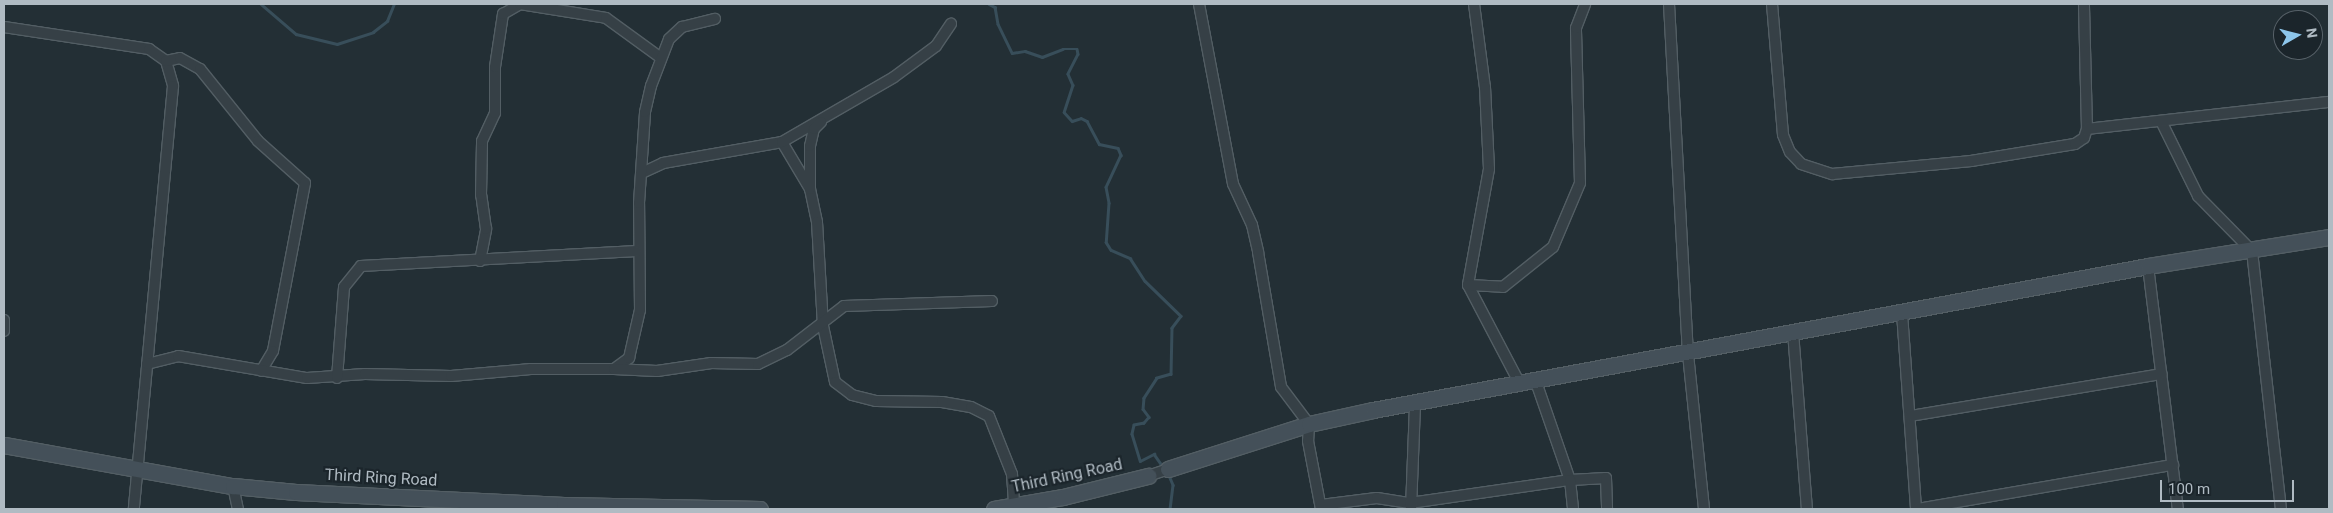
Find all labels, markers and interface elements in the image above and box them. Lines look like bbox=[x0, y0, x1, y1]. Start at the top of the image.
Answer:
north arrow bbox=[2273, 10, 2323, 60]
text: N bbox=[2303, 27, 2320, 39]
street label: Third Ring Road bbox=[1010, 455, 1124, 497]
street label: Third Ring Road bbox=[324, 465, 438, 491]
scale bar bbox=[2163, 470, 2297, 502]
text: 100 m bbox=[2168, 480, 2210, 498]

